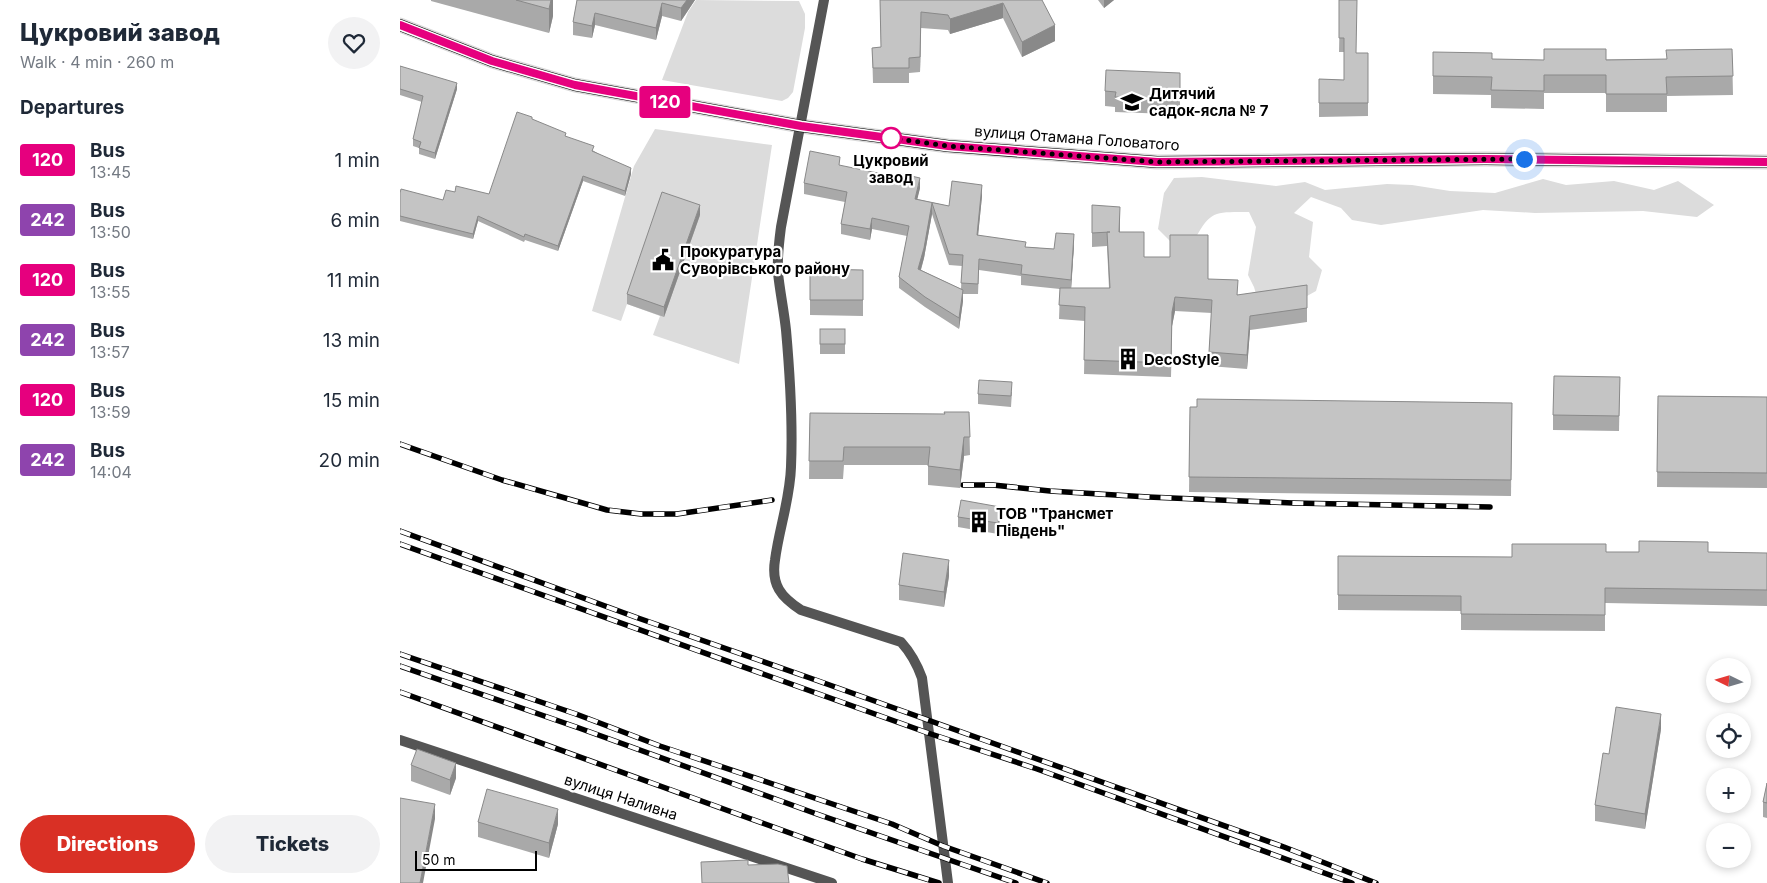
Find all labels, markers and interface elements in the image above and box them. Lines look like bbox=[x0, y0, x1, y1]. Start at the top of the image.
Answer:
button: heart bbox=[328, 17, 380, 69]
text: Цукровий завод bbox=[20, 18, 220, 47]
text: Walk · 4 min · 260 m bbox=[20, 52, 174, 72]
place label: Дитячий садок-ясла № 7 bbox=[1149, 84, 1269, 120]
line badge: 120 bbox=[636, 86, 694, 118]
school or university icon: Дитячий садок-ясла № 7 bbox=[1119, 89, 1145, 115]
text: 120 bbox=[649, 91, 681, 112]
text: Departures bbox=[20, 96, 124, 119]
street label: вулиця Отамана Головатого bbox=[974, 121, 1180, 155]
marker: Цукровий завод bbox=[880, 127, 902, 149]
text: Bus bbox=[90, 139, 125, 162]
your location bbox=[1512, 147, 1537, 172]
text: 120 bbox=[32, 149, 63, 170]
text: 1 min bbox=[334, 149, 380, 172]
place label: Цукровий завод bbox=[853, 151, 929, 187]
text: 13:45 bbox=[90, 162, 131, 182]
text: Bus bbox=[90, 199, 125, 222]
text: 242 bbox=[30, 209, 65, 230]
text: 6 min bbox=[330, 209, 380, 232]
text: 13:50 bbox=[90, 222, 131, 242]
place label: Прокуратура Суворівського району bbox=[680, 242, 850, 278]
public building icon: Прокуратура Суворівського району bbox=[650, 247, 676, 273]
text: Bus bbox=[90, 259, 125, 282]
text: 120 bbox=[32, 269, 63, 290]
text: 11 min bbox=[327, 269, 380, 292]
text: 13:55 bbox=[90, 282, 130, 302]
text: Bus bbox=[90, 319, 125, 342]
text: 242 bbox=[30, 329, 65, 350]
text: 13 min bbox=[323, 329, 380, 352]
text: 13:57 bbox=[90, 342, 130, 362]
building icon: DecoStyle bbox=[1115, 346, 1141, 372]
place label: DecoStyle bbox=[1144, 350, 1220, 369]
text: Bus bbox=[90, 379, 125, 402]
text: 120 bbox=[32, 389, 63, 410]
text: 15 min bbox=[323, 389, 380, 412]
text: 13:59 bbox=[90, 402, 131, 422]
text: Bus bbox=[90, 439, 125, 462]
text: 242 bbox=[30, 449, 65, 470]
text: 20 min bbox=[319, 449, 380, 472]
text: 14:04 bbox=[90, 462, 132, 482]
place label: ТОВ "Трансмет Південь" bbox=[996, 504, 1114, 540]
building icon: ТОВ "Трансмет Південь" bbox=[966, 509, 992, 535]
north arrow bbox=[1706, 658, 1751, 702]
map controls bbox=[1706, 658, 1751, 868]
button: locate bbox=[1706, 713, 1751, 758]
button: + bbox=[1706, 768, 1751, 813]
street label: вулиця Наливна bbox=[562, 770, 680, 824]
button: Directions bbox=[20, 815, 195, 873]
button: Tickets bbox=[205, 815, 380, 873]
button: − bbox=[1706, 823, 1751, 868]
scale bar bbox=[415, 848, 538, 871]
text: 50 m bbox=[422, 851, 456, 868]

